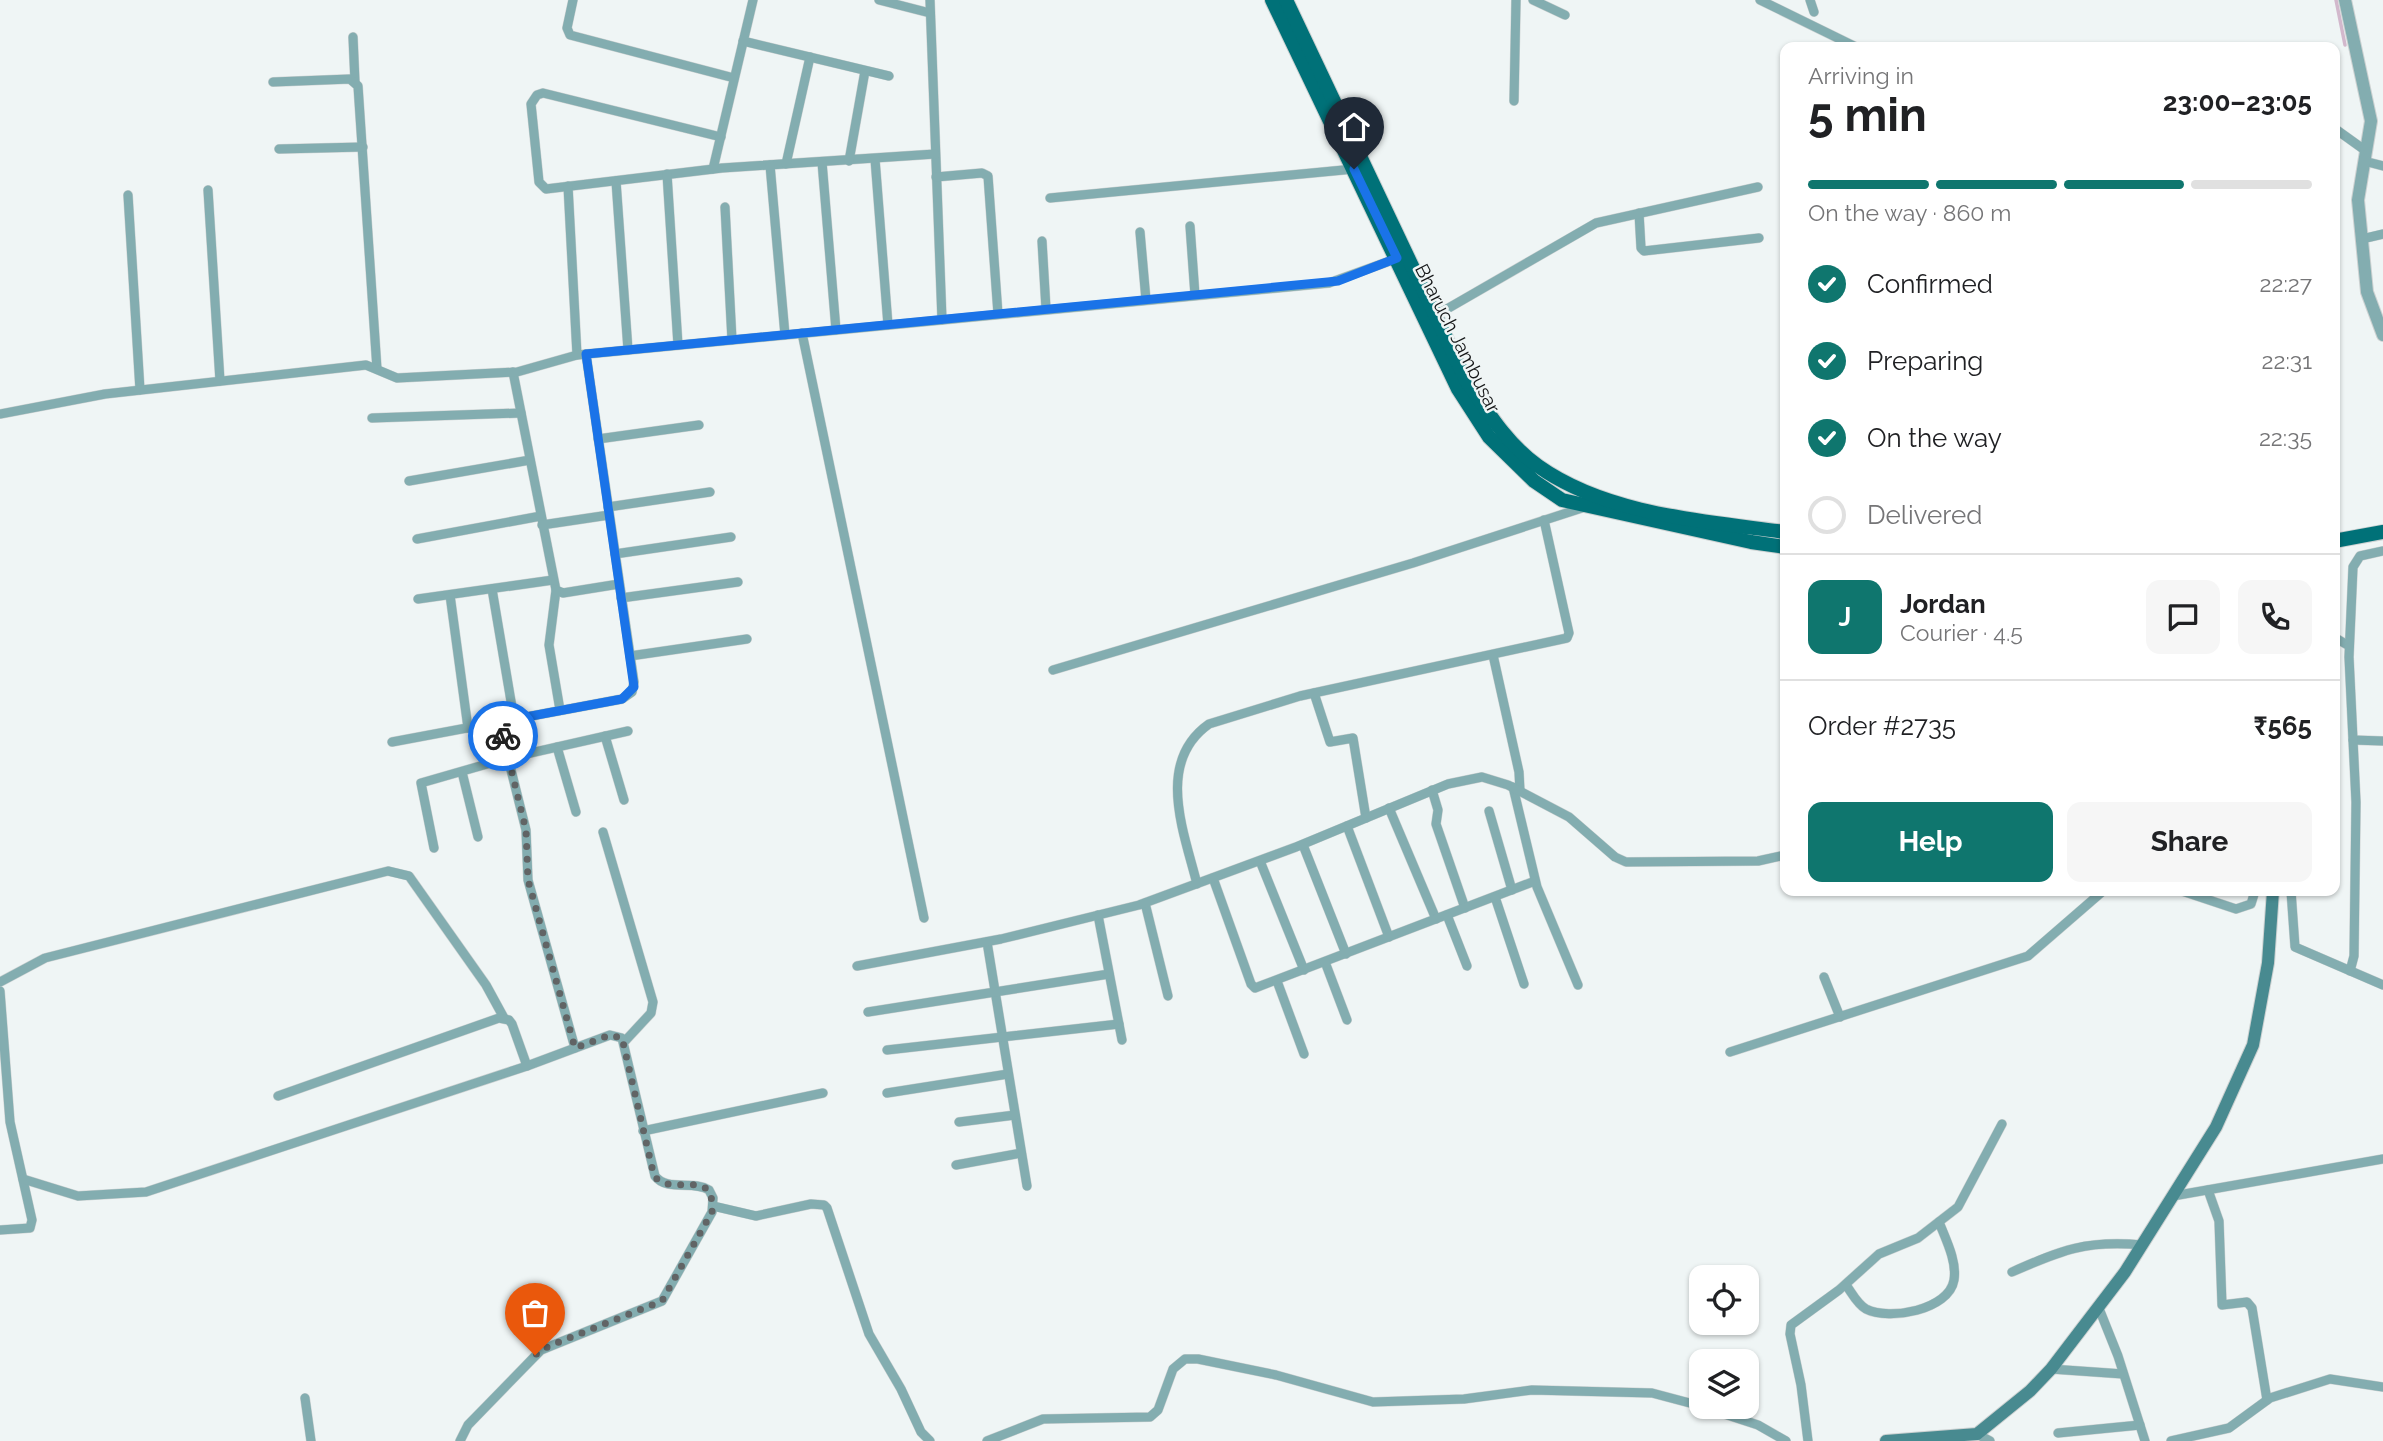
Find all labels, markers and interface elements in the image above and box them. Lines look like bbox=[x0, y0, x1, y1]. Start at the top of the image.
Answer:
text: Arriving in bbox=[1808, 62, 1914, 89]
text: 23:00–23:05 bbox=[2163, 87, 2312, 117]
text: 5 min bbox=[1808, 88, 1927, 142]
pin bbox=[1324, 97, 1384, 169]
icon: home bbox=[1335, 108, 1373, 146]
text: On the way · 860 m bbox=[1808, 199, 2011, 226]
street label: Bharuch Jambusar bbox=[1411, 260, 1505, 416]
icon: check bbox=[1808, 265, 1846, 303]
text: Confirmed bbox=[1867, 269, 1993, 299]
text: 22:27 bbox=[2259, 270, 2312, 297]
icon: check bbox=[1808, 342, 1846, 380]
text: Preparing bbox=[1867, 346, 1983, 376]
text: 22:31 bbox=[2262, 347, 2312, 374]
icon: check bbox=[1808, 419, 1846, 457]
text: On the way bbox=[1867, 423, 2002, 453]
text: 22:35 bbox=[2259, 424, 2312, 451]
text: Delivered bbox=[1867, 500, 1982, 530]
button: chat bbox=[2146, 580, 2220, 654]
button: phone bbox=[2238, 580, 2312, 654]
text: Jordan bbox=[1900, 589, 1986, 619]
text: J bbox=[1839, 602, 1851, 632]
text: Courier · 4.5 bbox=[1900, 619, 2023, 646]
courier bbox=[468, 701, 538, 771]
text: Order #2735 bbox=[1808, 711, 1956, 741]
text: ₹565 bbox=[2253, 711, 2312, 741]
icon: bike bbox=[484, 717, 522, 755]
button: Help bbox=[1808, 802, 2053, 882]
button: Share bbox=[2067, 802, 2312, 882]
map controls bbox=[1689, 1265, 1759, 1419]
button: locate bbox=[1689, 1265, 1759, 1335]
pin bbox=[505, 1283, 565, 1355]
icon: bag bbox=[516, 1294, 554, 1332]
button: layers bbox=[1689, 1349, 1759, 1419]

